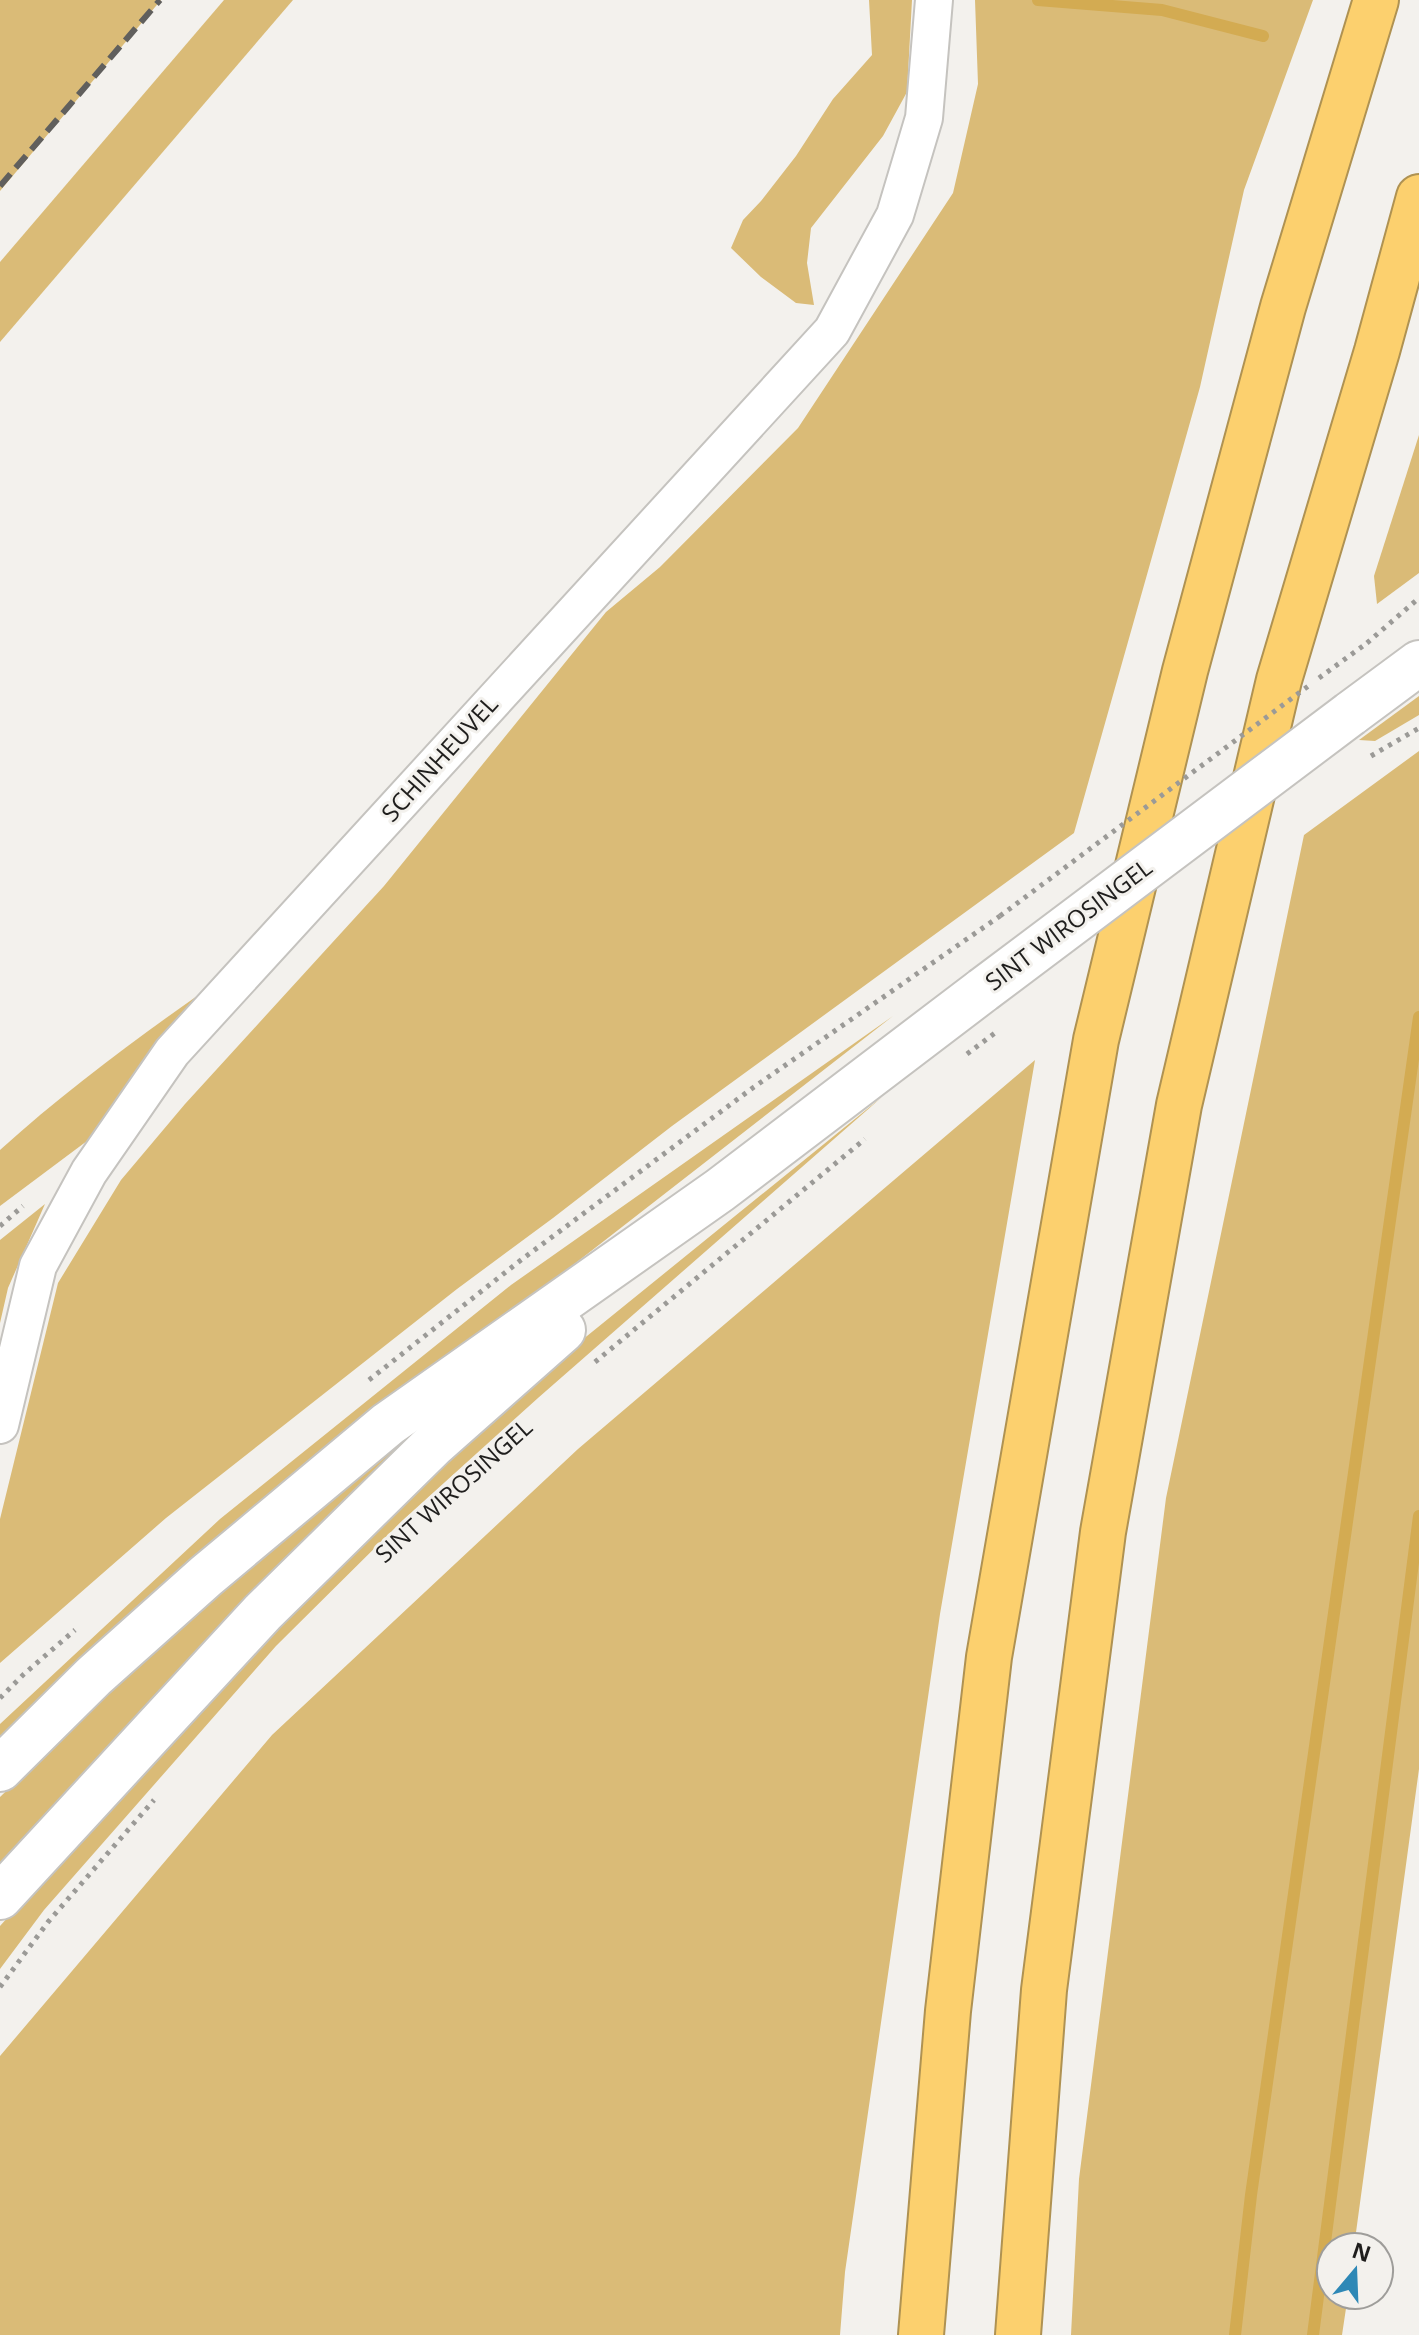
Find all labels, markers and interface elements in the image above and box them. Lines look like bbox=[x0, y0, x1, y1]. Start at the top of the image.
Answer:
street label: SCHINHEUVEL bbox=[373, 688, 504, 828]
street label: SINT WIROSINGEL bbox=[978, 850, 1158, 997]
street label: SINT WIROSINGEL bbox=[367, 1410, 539, 1569]
north arrow bbox=[1315, 2231, 1395, 2311]
text: N bbox=[1348, 2234, 1375, 2268]

